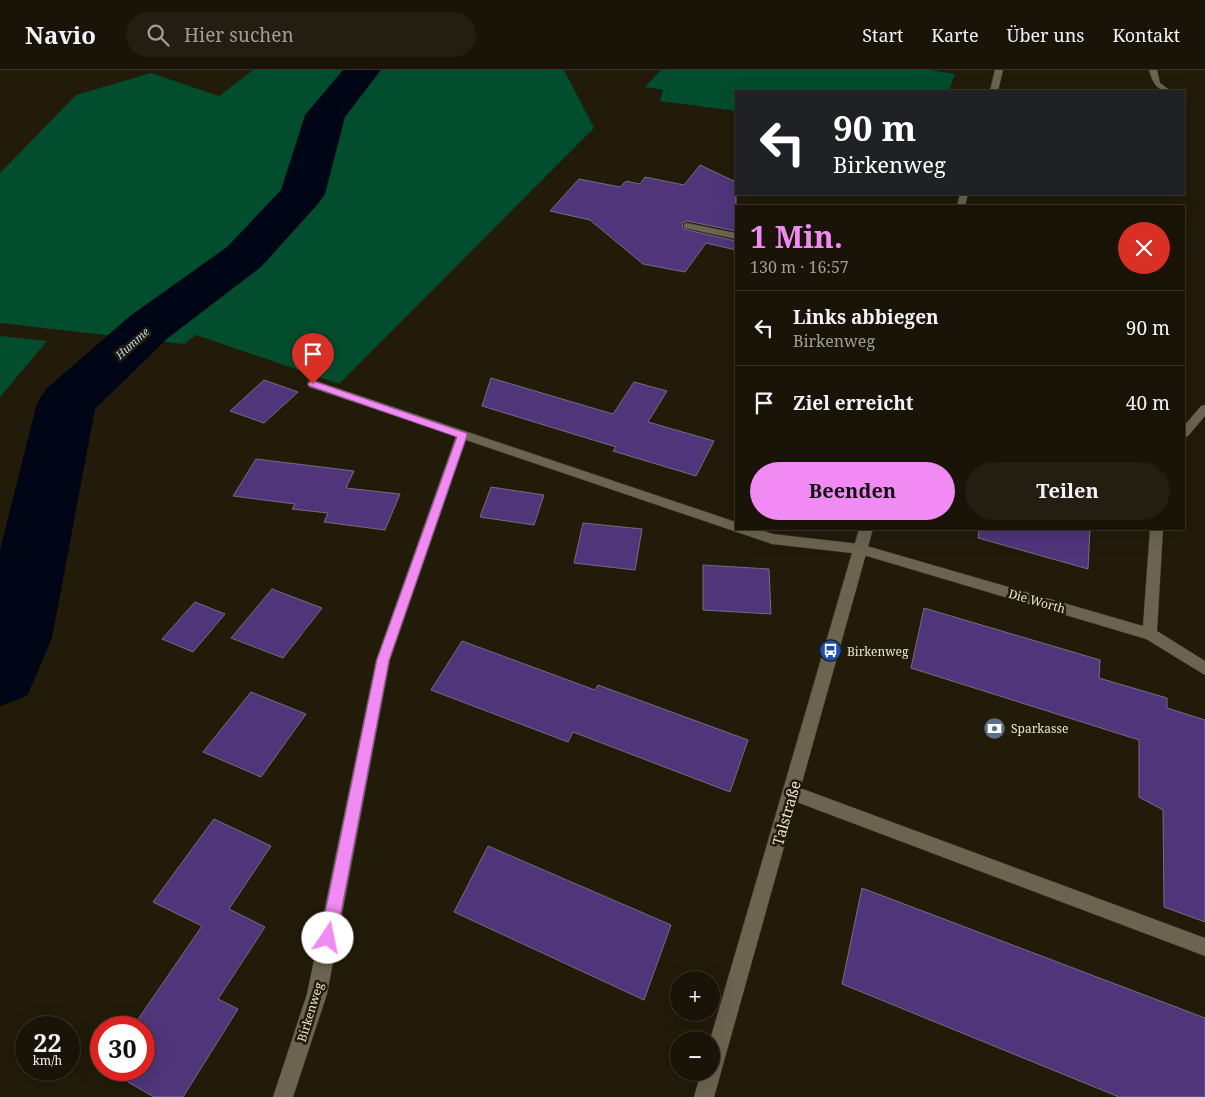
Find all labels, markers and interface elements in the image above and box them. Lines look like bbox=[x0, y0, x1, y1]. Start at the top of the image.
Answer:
search box bbox=[126, 12, 476, 57]
text: Navio bbox=[25, 18, 96, 51]
icon: search bbox=[144, 21, 172, 49]
text: Hier suchen bbox=[184, 22, 294, 48]
text: Start bbox=[862, 23, 903, 47]
text: Karte bbox=[931, 23, 979, 47]
text: Über uns bbox=[1007, 23, 1084, 47]
text: Kontakt bbox=[1112, 23, 1180, 47]
text: 90 m bbox=[833, 104, 916, 151]
icon: left bbox=[750, 110, 815, 175]
text: Birkenweg bbox=[833, 149, 946, 179]
text: 1 Min. bbox=[750, 216, 843, 257]
button: close bbox=[1118, 222, 1170, 274]
text: 130 m · 16:57 bbox=[750, 256, 849, 278]
text: Links abbiegen bbox=[793, 304, 939, 330]
icon: left bbox=[750, 314, 778, 342]
text: 90 m bbox=[1126, 315, 1170, 341]
water label: Humme bbox=[111, 324, 152, 363]
text: Birkenweg bbox=[793, 330, 875, 352]
pin bbox=[292, 333, 334, 384]
icon: arrive bbox=[299, 340, 327, 368]
icon: arrive bbox=[750, 389, 778, 417]
text: Ziel erreicht bbox=[793, 390, 914, 416]
text: 40 m bbox=[1126, 390, 1170, 416]
button: Beenden bbox=[750, 462, 955, 520]
button: Teilen bbox=[965, 462, 1170, 520]
street label: Die Worth bbox=[1007, 585, 1068, 617]
bus stop icon: Birkenweg bbox=[819, 639, 843, 663]
place label: Birkenweg bbox=[847, 643, 909, 660]
bank icon: Sparkasse bbox=[983, 716, 1007, 740]
place label: Sparkasse bbox=[1011, 720, 1068, 737]
street label: Talstraße bbox=[767, 778, 805, 848]
position arrow bbox=[301, 911, 353, 963]
map controls bbox=[670, 971, 720, 1081]
button: + bbox=[670, 971, 720, 1021]
street label: Birkenweg bbox=[293, 980, 327, 1044]
speed limit sign: 30 bbox=[90, 1016, 155, 1081]
text: 22 bbox=[33, 1025, 62, 1059]
button: − bbox=[670, 1031, 720, 1081]
text: km/h bbox=[33, 1052, 62, 1069]

